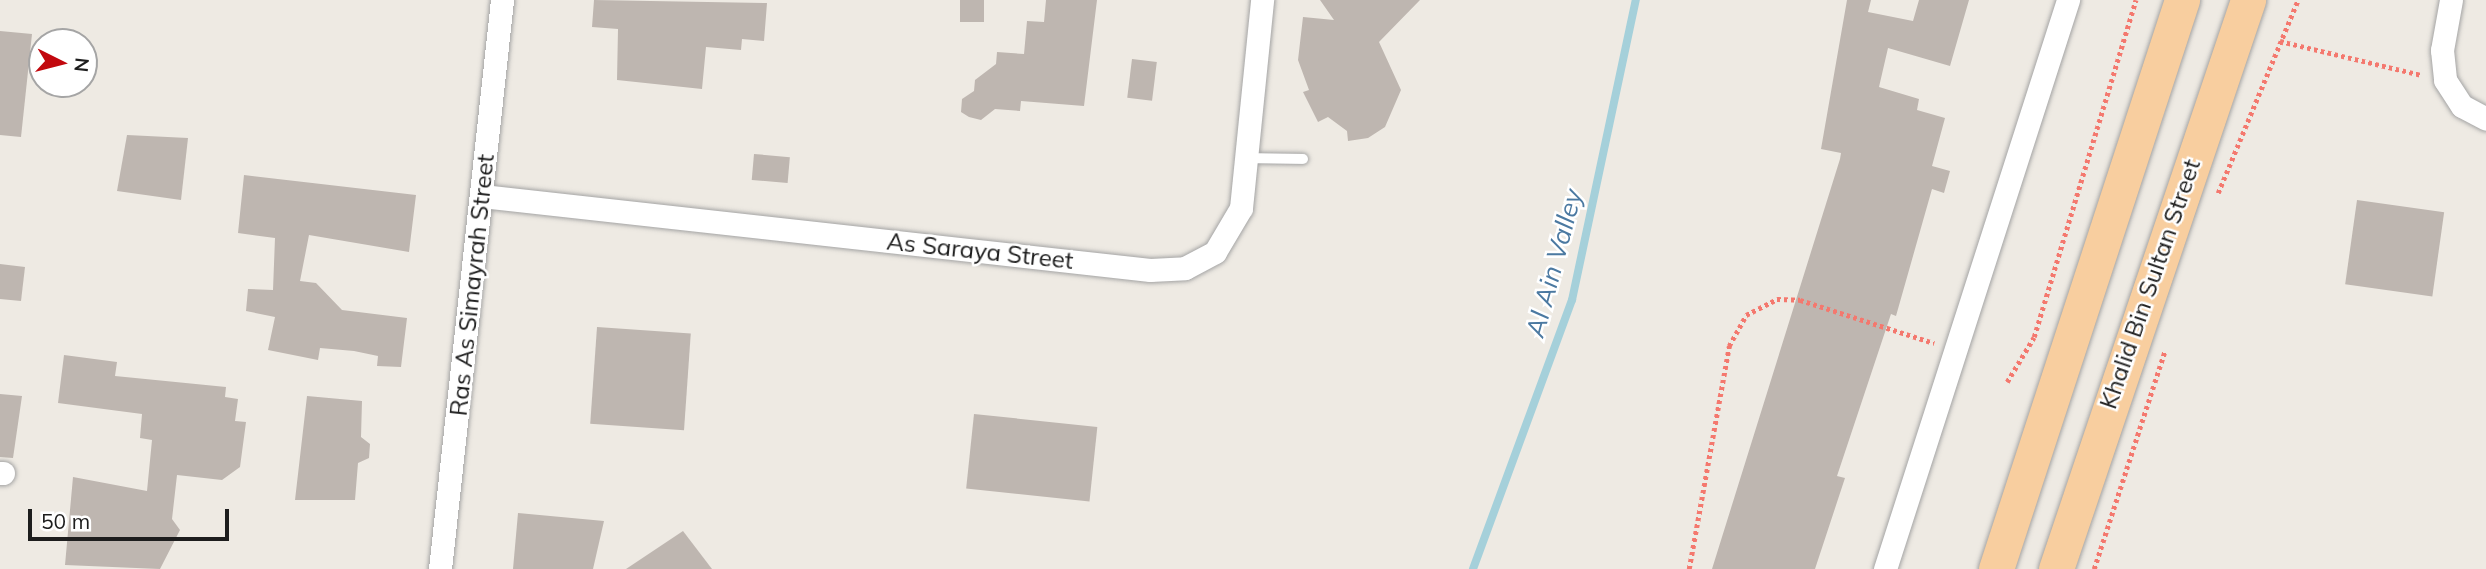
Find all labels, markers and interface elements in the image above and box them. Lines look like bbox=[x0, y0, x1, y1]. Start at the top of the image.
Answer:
north arrow bbox=[28, 28, 98, 98]
text: N bbox=[69, 57, 95, 73]
street label: Ras As Simayrah Street bbox=[444, 153, 500, 417]
street label: Khalid Bin Sultan Street bbox=[2094, 155, 2206, 413]
water label: Al Ain Valley bbox=[1519, 186, 1589, 340]
street label: As Saraya Street bbox=[885, 227, 1075, 275]
scale bar bbox=[32, 496, 233, 540]
text: 50 m bbox=[41, 508, 90, 534]

